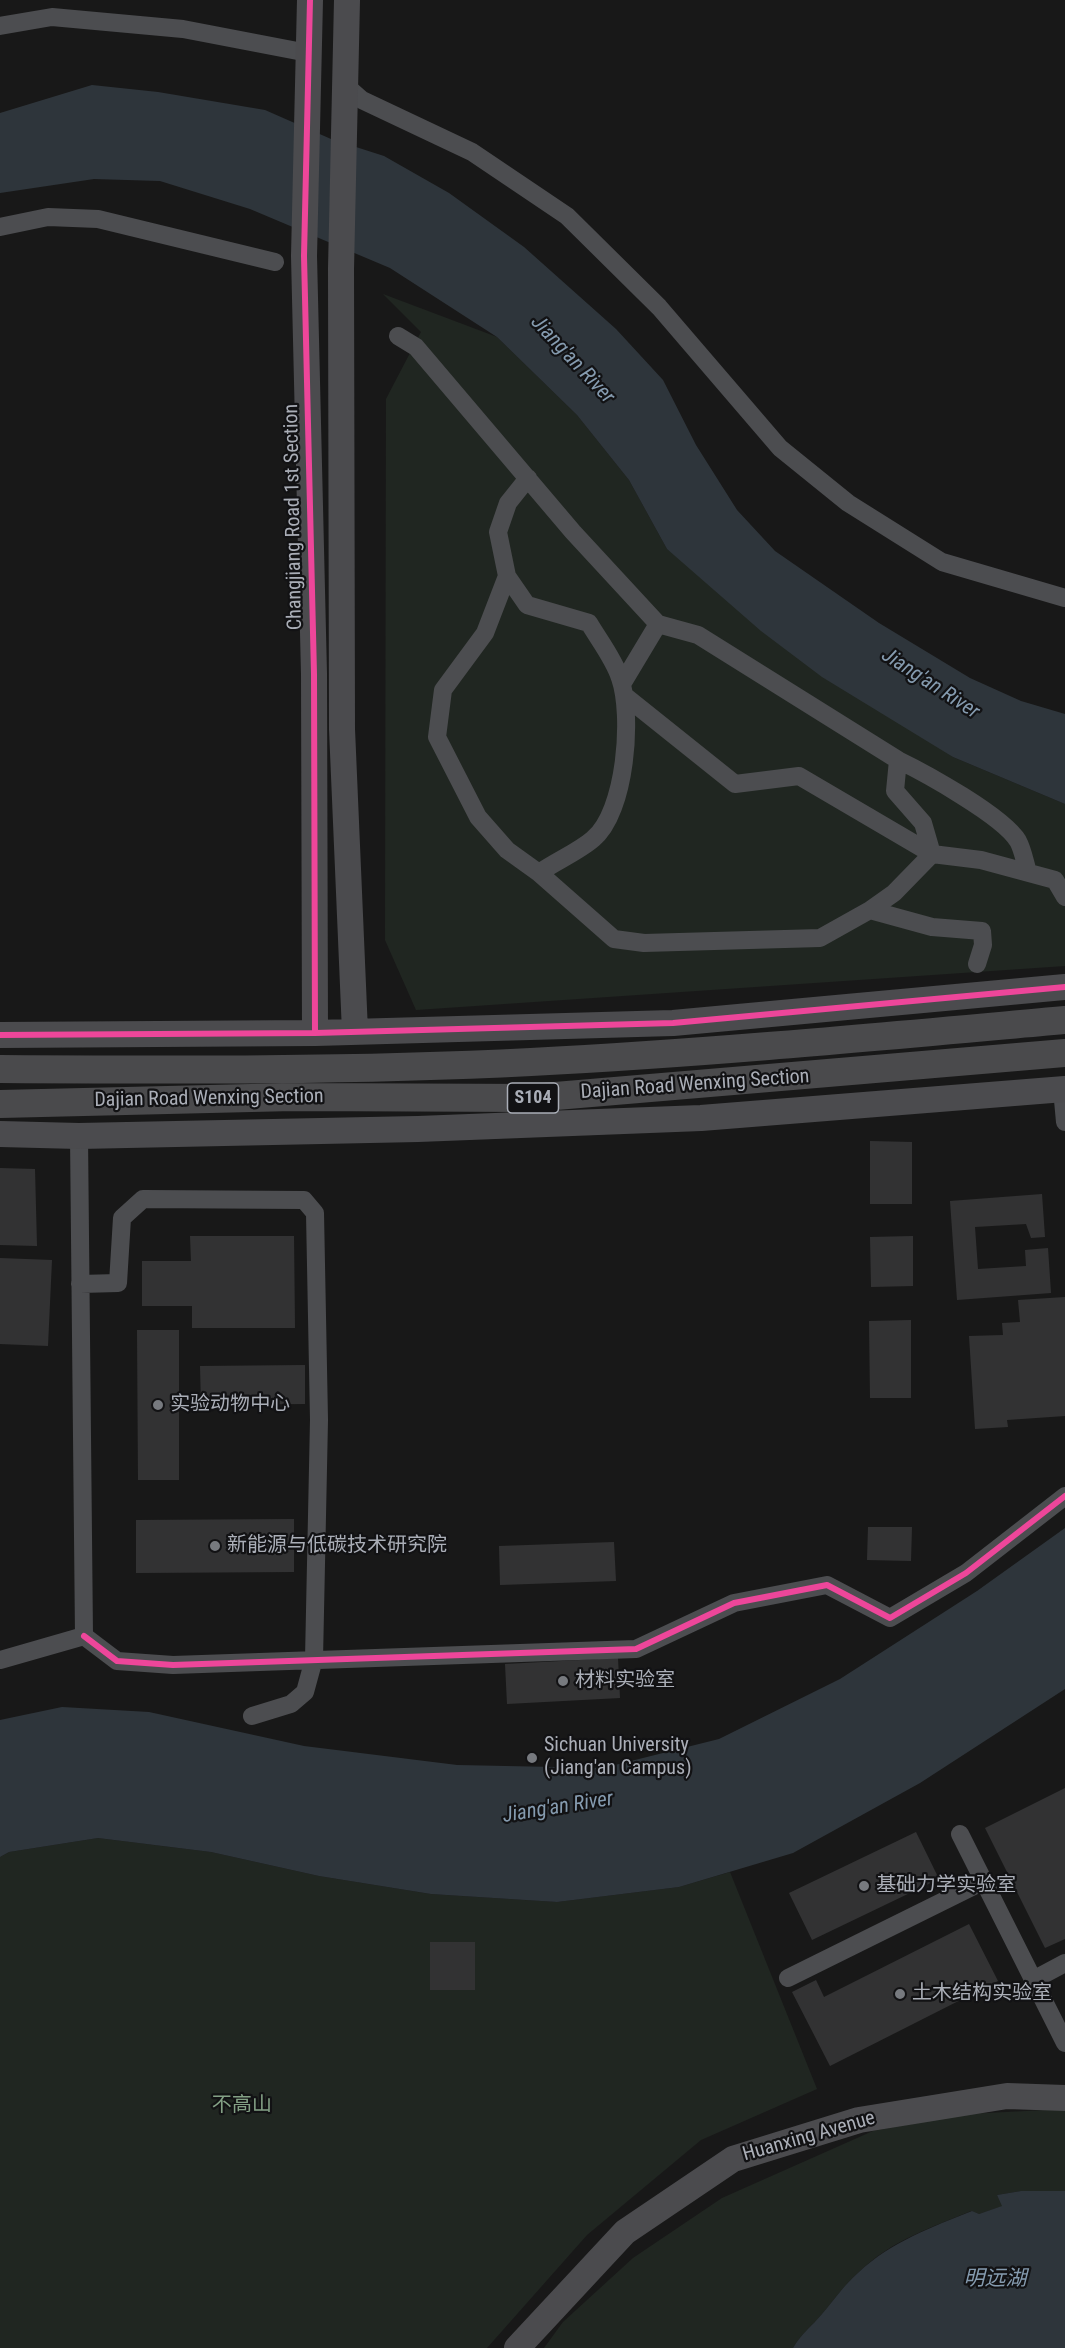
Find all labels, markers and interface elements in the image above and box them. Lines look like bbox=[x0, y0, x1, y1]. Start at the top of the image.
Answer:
water label: Jiang'an River bbox=[525, 311, 619, 409]
street label: Changjiang Road 1st Section bbox=[280, 404, 308, 630]
water label: Jiang'an River bbox=[876, 643, 984, 725]
street label: Dajian Road Wenxing Section bbox=[580, 1065, 810, 1105]
road number: S104 bbox=[508, 1083, 558, 1113]
street label: Dajian Road Wenxing Section bbox=[94, 1085, 324, 1113]
place label: 实验动物中心 bbox=[170, 1393, 290, 1417]
marker: 实验动物中心 bbox=[151, 1398, 165, 1412]
place label: 新能源与低碳技术研究院 bbox=[227, 1534, 447, 1558]
marker: 新能源与低碳技术研究院 bbox=[208, 1539, 222, 1553]
place label: 材料实验室 bbox=[575, 1669, 675, 1693]
marker: 材料实验室 bbox=[556, 1674, 570, 1688]
place label: Sichuan University (Jiang'an Campus) bbox=[544, 1734, 692, 1781]
marker: Sichuan University (Jiang'an Campus) bbox=[525, 1751, 539, 1765]
water label: Jiang'an River bbox=[501, 1787, 615, 1829]
place label: 基础力学实验室 bbox=[876, 1874, 1016, 1898]
marker: 基础力学实验室 bbox=[857, 1879, 871, 1893]
place label: 土木结构实验室 bbox=[912, 1982, 1052, 2006]
marker: 土木结构实验室 bbox=[893, 1987, 907, 2001]
park label: 不高山 bbox=[212, 2094, 272, 2118]
street label: Huanxing Avenue bbox=[740, 2107, 878, 2167]
water label: 明远湖 bbox=[964, 2267, 1026, 2293]

